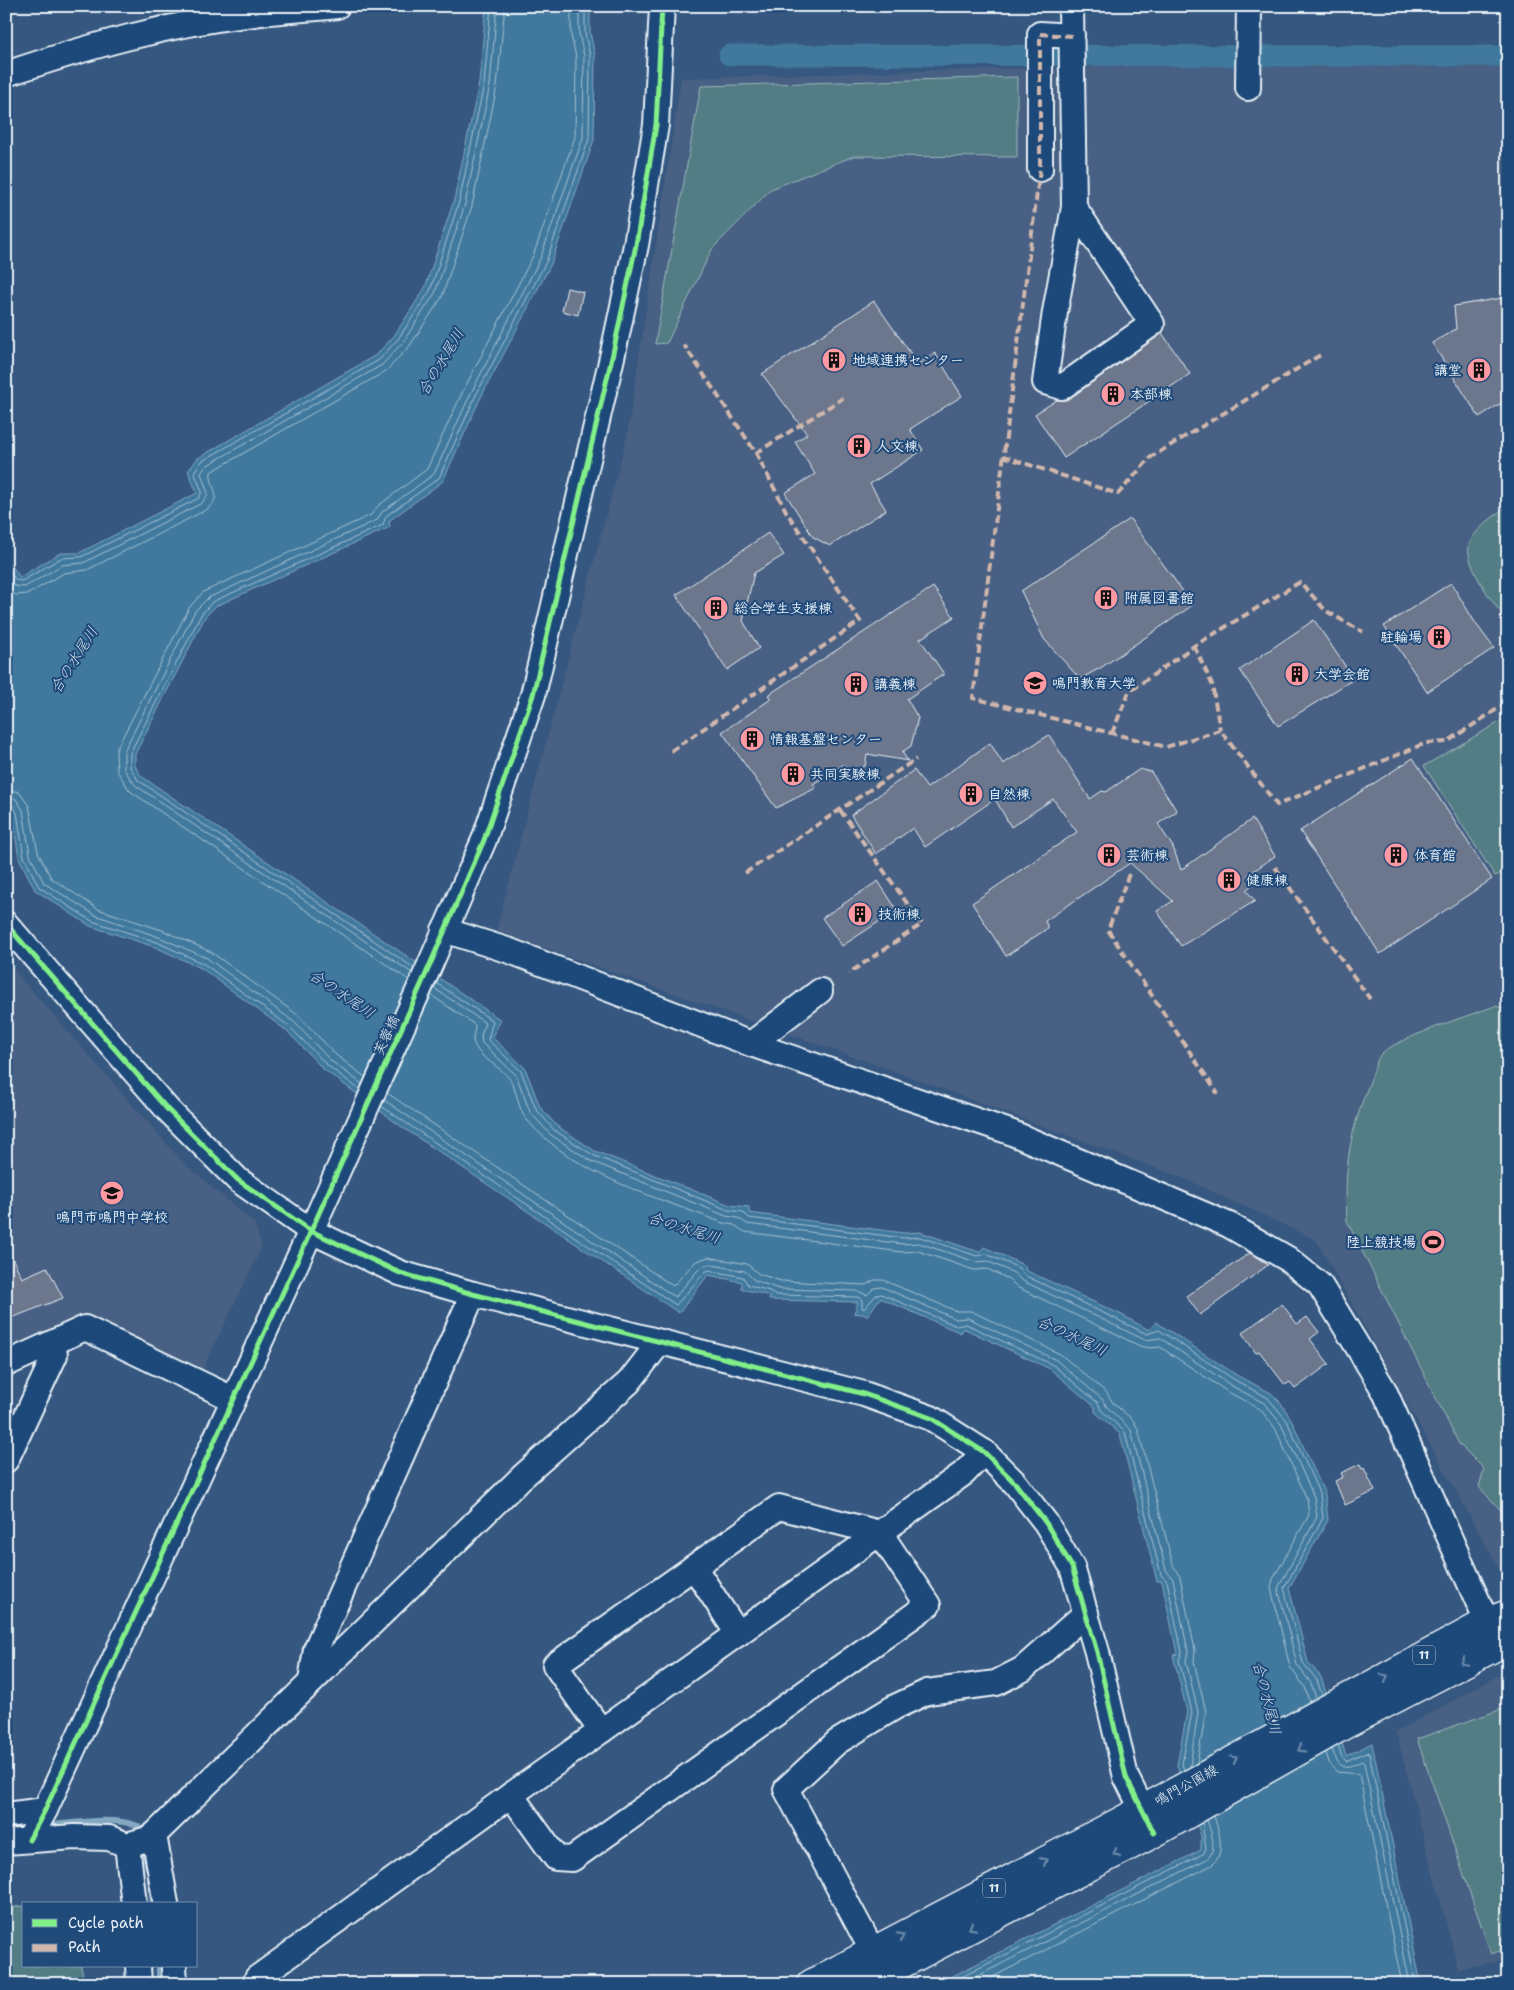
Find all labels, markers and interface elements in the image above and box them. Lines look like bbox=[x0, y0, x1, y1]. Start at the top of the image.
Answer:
water label: 合の水尾川 bbox=[413, 325, 469, 399]
building icon: 地域連携センター bbox=[821, 347, 847, 373]
place label: 地域連携センター bbox=[852, 351, 964, 369]
building icon: 講堂 bbox=[1466, 357, 1492, 383]
place label: 講堂 bbox=[1434, 361, 1462, 379]
building icon: 本部棟 bbox=[1100, 381, 1126, 407]
place label: 本部棟 bbox=[1130, 385, 1173, 403]
building icon: 人文棟 bbox=[846, 433, 872, 459]
place label: 人文棟 bbox=[876, 437, 919, 455]
building icon: 附属図書館 bbox=[1093, 585, 1119, 611]
place label: 附属図書館 bbox=[1124, 589, 1194, 607]
building icon: 総合学生支援棟 bbox=[703, 595, 729, 621]
place label: 総合学生支援棟 bbox=[734, 599, 833, 617]
water label: 合の水尾川 bbox=[46, 623, 102, 697]
building icon: 駐輪場 bbox=[1426, 624, 1452, 650]
place label: 駐輪場 bbox=[1380, 628, 1422, 646]
building icon: 大学会館 bbox=[1284, 661, 1310, 687]
place label: 大学会館 bbox=[1314, 665, 1370, 683]
school or university icon: 鳴門教育大学 bbox=[1022, 670, 1048, 696]
building icon: 講義棟 bbox=[843, 671, 869, 697]
place label: 鳴門教育大学 bbox=[1052, 674, 1136, 692]
place label: 講義棟 bbox=[874, 675, 917, 693]
building icon: 情報基盤センター bbox=[739, 726, 765, 752]
place label: 情報基盤センター bbox=[770, 730, 882, 748]
building icon: 共同実験棟 bbox=[780, 761, 806, 787]
place label: 共同実験棟 bbox=[810, 765, 881, 783]
building icon: 自然棟 bbox=[958, 781, 984, 807]
place label: 自然棟 bbox=[988, 785, 1031, 803]
building icon: 芸術棟 bbox=[1096, 842, 1122, 868]
building icon: 体育館 bbox=[1383, 842, 1409, 868]
place label: 芸術棟 bbox=[1126, 846, 1169, 864]
place label: 体育館 bbox=[1414, 846, 1456, 864]
building icon: 健康棟 bbox=[1216, 867, 1242, 893]
place label: 健康棟 bbox=[1246, 871, 1289, 889]
building icon: 技術棟 bbox=[847, 901, 873, 927]
place label: 技術棟 bbox=[878, 905, 921, 923]
water label: 合の水尾川 bbox=[305, 965, 379, 1023]
street label: 芙蓉橋 bbox=[369, 1012, 403, 1058]
school or university icon: 鳴門市鳴門中学校 bbox=[99, 1180, 125, 1206]
water label: 合の水尾川 bbox=[645, 1207, 723, 1249]
place label: 鳴門市鳴門中学校 bbox=[56, 1208, 168, 1226]
sports icon: 陸上競技場 bbox=[1420, 1229, 1446, 1255]
place label: 陸上競技場 bbox=[1346, 1233, 1416, 1251]
water label: 合の水尾川 bbox=[1034, 1311, 1110, 1361]
road number: 11 bbox=[1413, 1646, 1435, 1664]
one-way arrow bbox=[1461, 1656, 1470, 1666]
water label: 合の水尾川 bbox=[1248, 1659, 1286, 1737]
one-way arrow bbox=[1379, 1673, 1388, 1683]
one-way arrow bbox=[1298, 1743, 1307, 1753]
one-way arrow bbox=[1229, 1755, 1238, 1765]
street label: 鳴門公園線 bbox=[1151, 1760, 1221, 1810]
one-way arrow bbox=[1112, 1847, 1121, 1857]
one-way arrow bbox=[1039, 1857, 1048, 1867]
road number: 11 bbox=[983, 1879, 1005, 1898]
legend bbox=[22, 1902, 198, 1968]
text: Cycle path bbox=[68, 1913, 144, 1933]
one-way arrow bbox=[968, 1921, 977, 1931]
one-way arrow bbox=[895, 1933, 904, 1943]
text: Path bbox=[68, 1937, 101, 1957]

